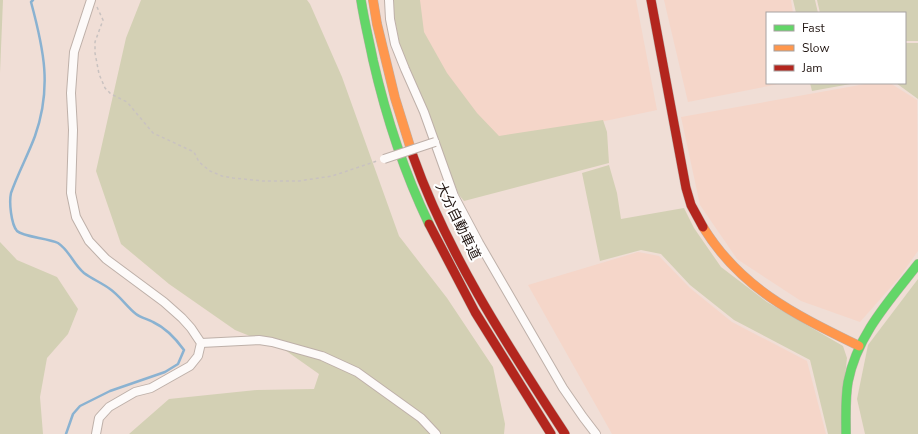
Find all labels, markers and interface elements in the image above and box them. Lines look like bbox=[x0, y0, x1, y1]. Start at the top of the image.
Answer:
legend bbox=[766, 12, 906, 84]
text: Fast bbox=[802, 20, 825, 36]
text: Slow bbox=[802, 40, 830, 56]
text: Jam bbox=[801, 60, 823, 76]
street label: 大分自動車道 bbox=[431, 179, 485, 263]

